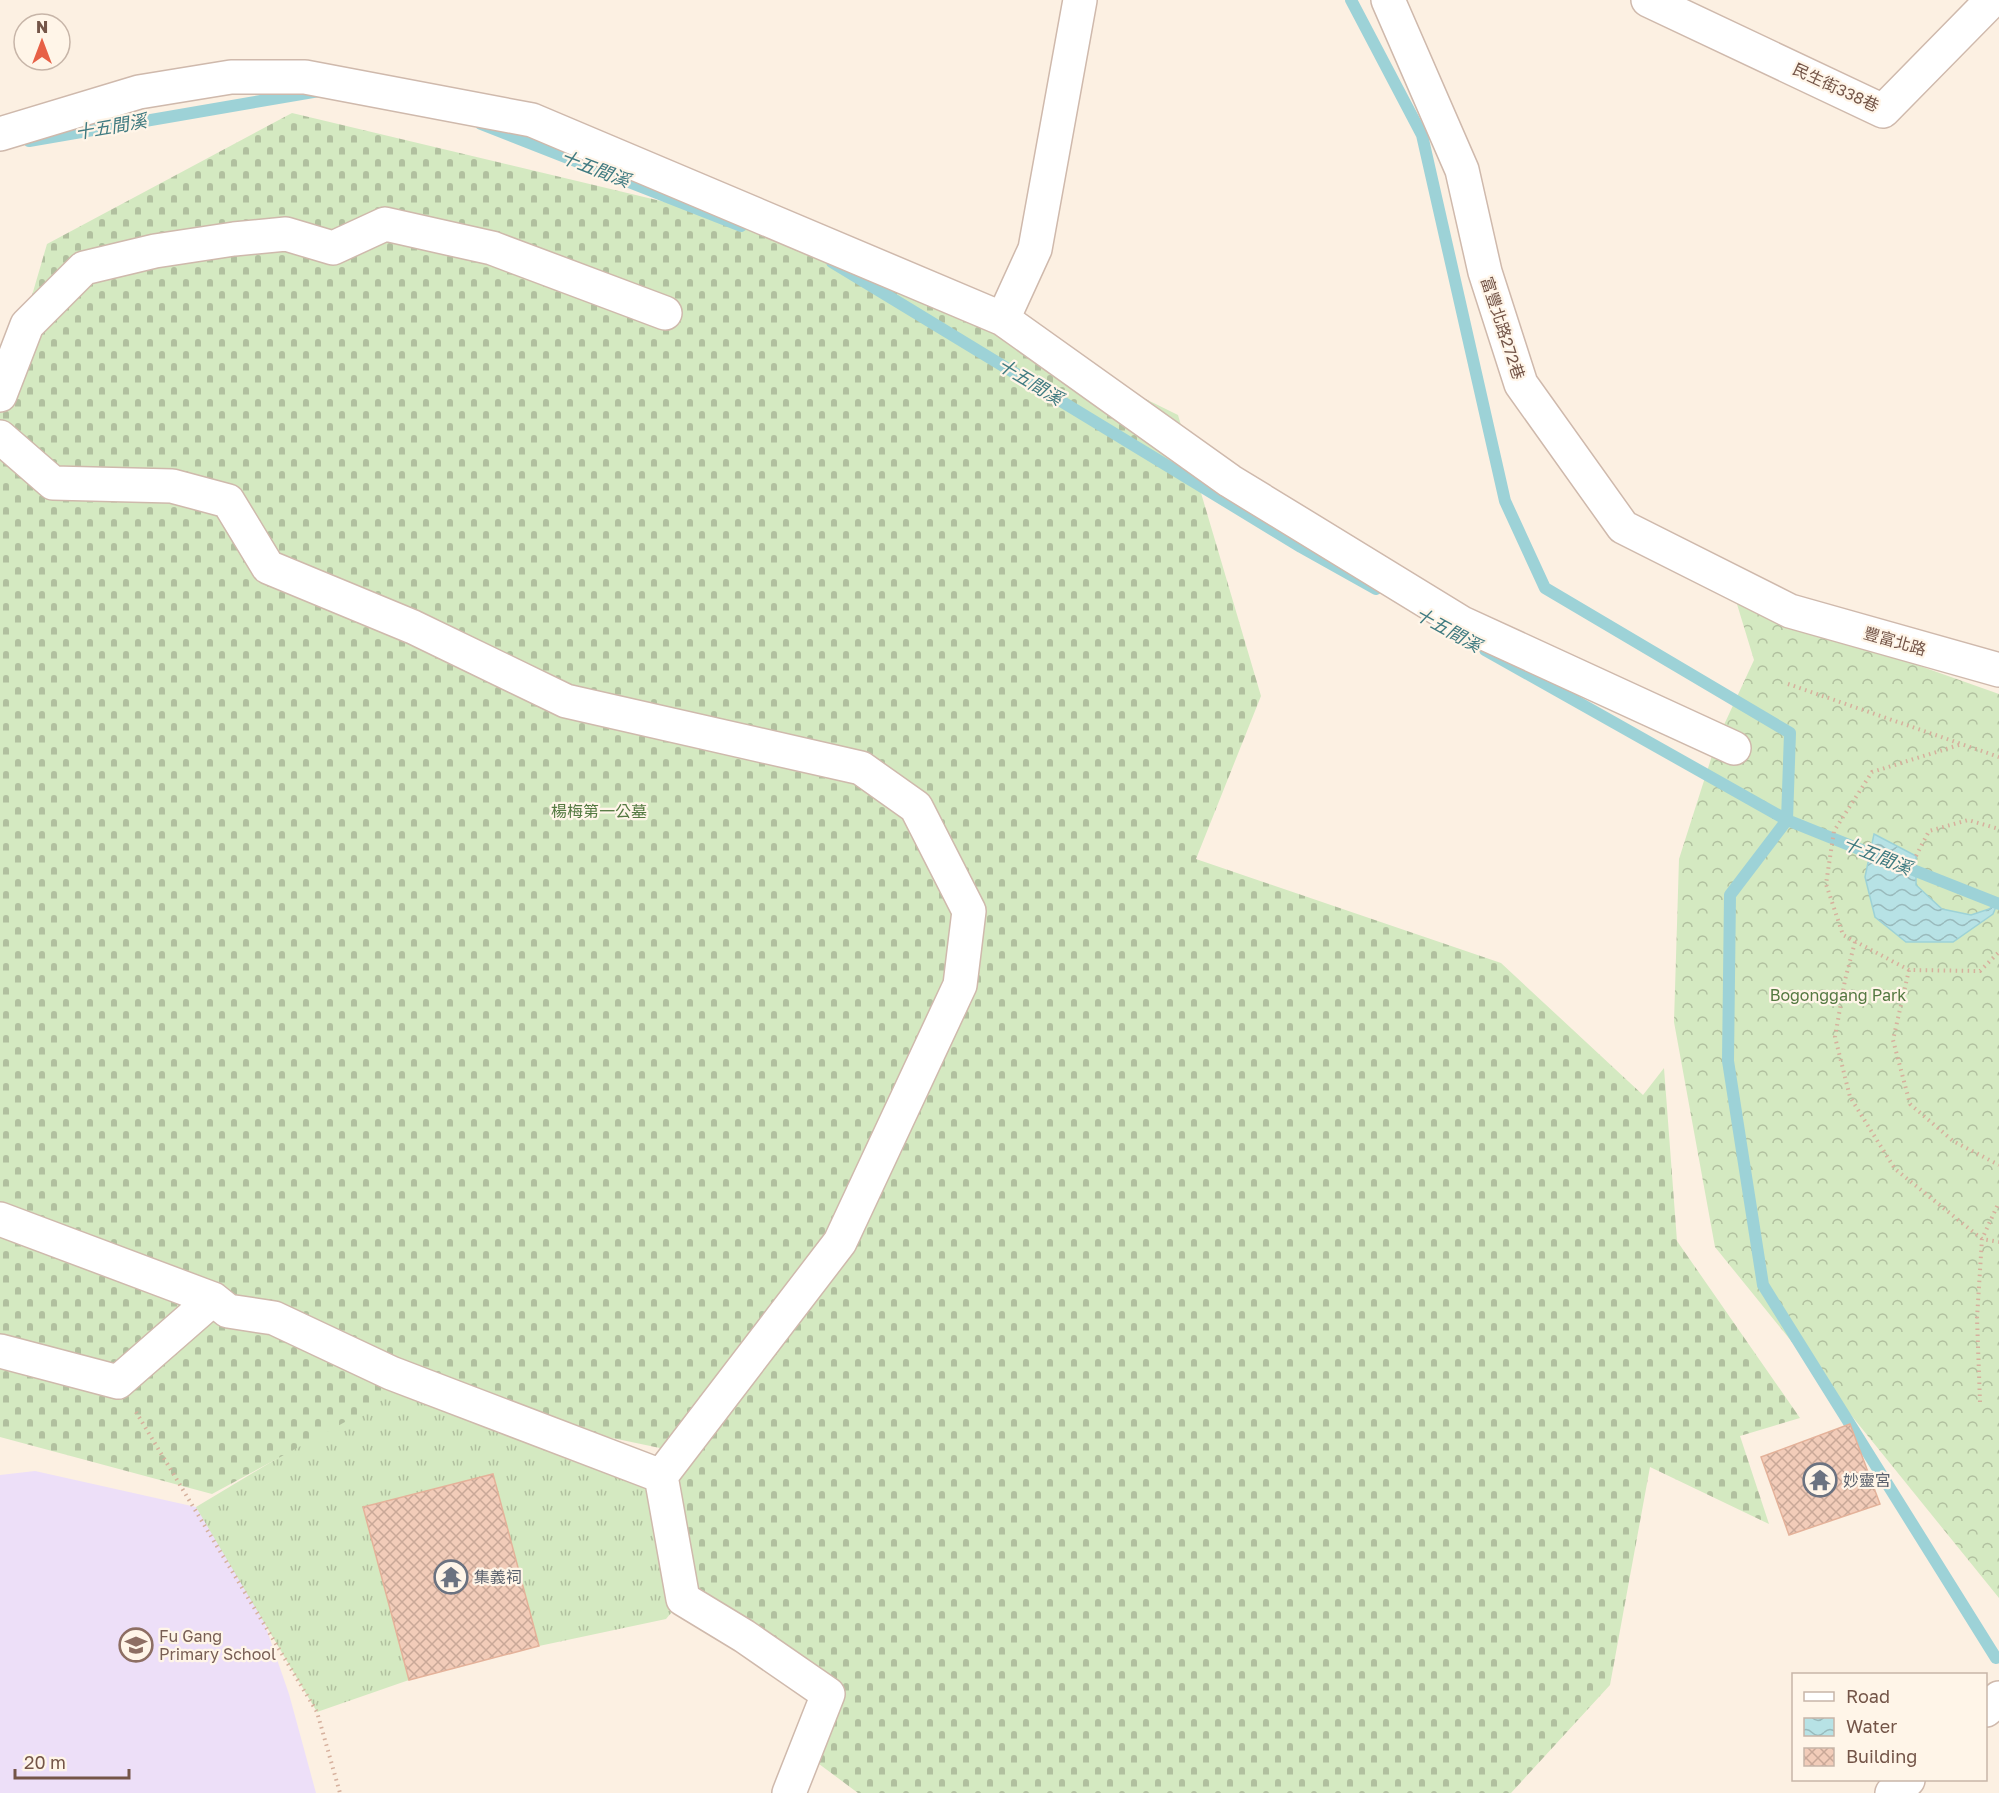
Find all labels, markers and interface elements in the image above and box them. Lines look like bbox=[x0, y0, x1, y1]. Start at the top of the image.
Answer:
north arrow bbox=[12, 12, 72, 72]
text: N bbox=[36, 17, 48, 37]
street label: 民生街338巷 bbox=[1790, 58, 1882, 116]
water label: 十五間溪 bbox=[73, 108, 151, 143]
water label: 十五間溪 bbox=[558, 145, 636, 192]
street label: 富豐北路272巷 bbox=[1477, 274, 1529, 382]
water label: 十五間溪 bbox=[994, 353, 1070, 411]
water label: 十五間溪 bbox=[1412, 602, 1488, 658]
street label: 豐富北路 bbox=[1861, 623, 1929, 659]
park label: 楊梅第一公墓 bbox=[551, 801, 647, 821]
water label: 十五間溪 bbox=[1840, 831, 1918, 880]
park label: Bogonggang Park bbox=[1770, 985, 1906, 1005]
temple icon: 妙靈宮 bbox=[1802, 1462, 1838, 1498]
place label: 妙靈宮 bbox=[1843, 1470, 1891, 1490]
temple icon: 集義祠 bbox=[433, 1559, 469, 1595]
place label: 集義祠 bbox=[474, 1567, 522, 1587]
place label: Fu Gang Primary School bbox=[159, 1626, 276, 1664]
school or university icon: Fu Gang Primary School bbox=[118, 1627, 154, 1663]
legend bbox=[1792, 1673, 1987, 1781]
text: Road bbox=[1846, 1685, 1890, 1707]
text: Water bbox=[1846, 1715, 1897, 1737]
scale bar bbox=[15, 1742, 129, 1780]
text: Building bbox=[1846, 1745, 1917, 1767]
text: 20 m bbox=[24, 1751, 66, 1773]

